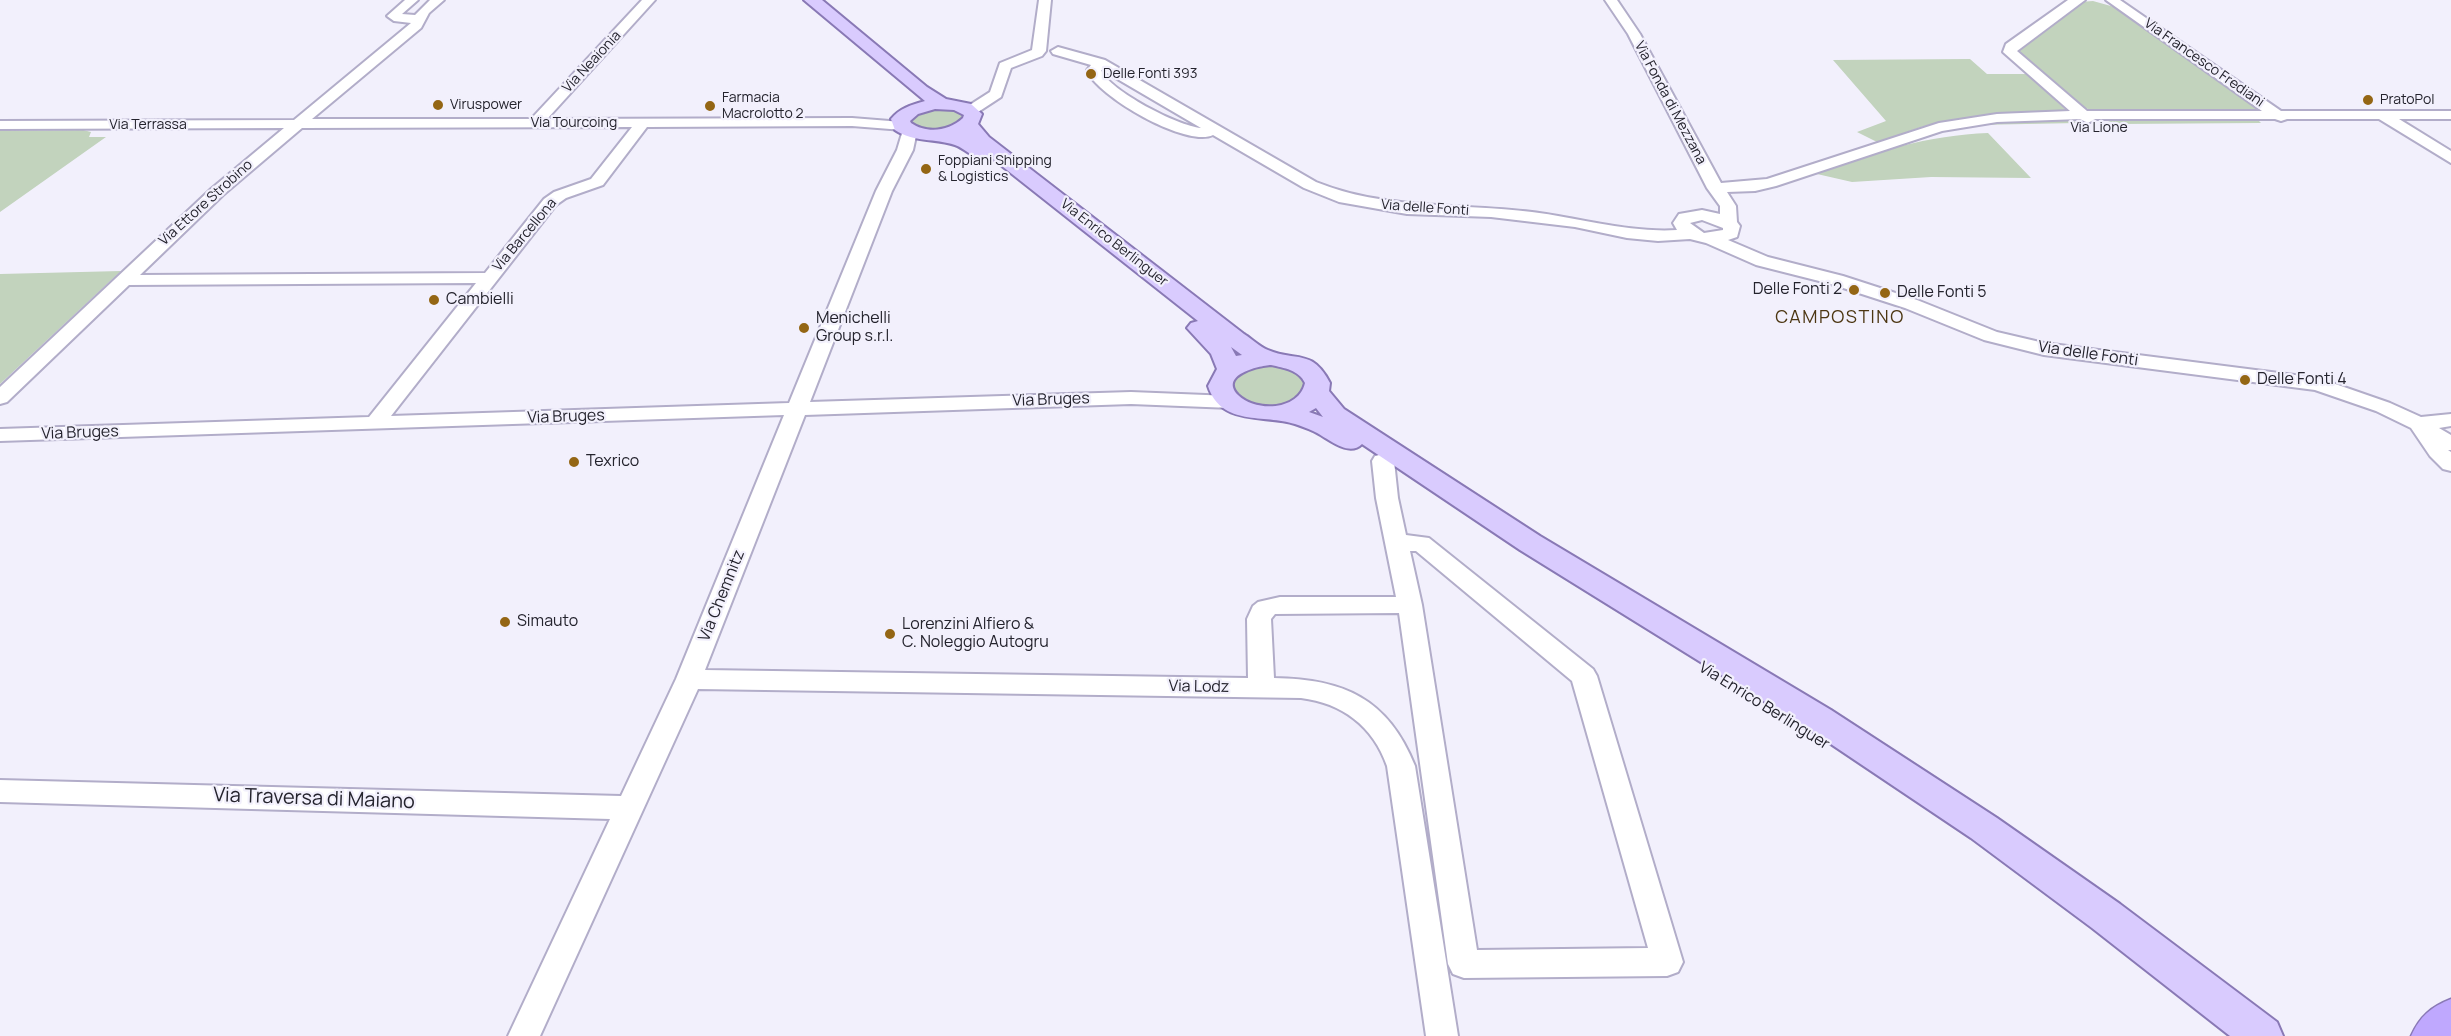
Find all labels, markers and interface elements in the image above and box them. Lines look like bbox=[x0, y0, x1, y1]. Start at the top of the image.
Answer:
street label: Via Francesco Frediani bbox=[2141, 15, 2267, 111]
street label: Via Neaionia bbox=[559, 28, 625, 96]
street label: Via Fonda di Mezzana bbox=[1630, 39, 1710, 167]
place label: Delle Fonti 393 bbox=[1103, 66, 1197, 82]
marker: Delle Fonti 393 bbox=[1084, 67, 1098, 81]
place label: Farmacia Macrolotto 2 bbox=[722, 90, 803, 122]
place label: PratoPol bbox=[2380, 92, 2435, 108]
marker: PratoPol bbox=[2361, 93, 2375, 107]
place label: Viruspower bbox=[450, 97, 522, 113]
marker: Viruspower bbox=[431, 98, 445, 112]
marker: Farmacia Macrolotto 2 bbox=[703, 99, 717, 113]
street label: Via Tourcoing bbox=[531, 115, 617, 131]
street label: Via Terrassa bbox=[109, 117, 187, 133]
street label: Via Lione bbox=[2070, 120, 2128, 136]
place label: Foppiani Shipping & Logistics bbox=[938, 153, 1052, 186]
street label: Via Ettore Strobino bbox=[156, 157, 256, 249]
marker: Foppiani Shipping & Logistics bbox=[919, 162, 933, 176]
street label: Via Barcellona bbox=[490, 195, 560, 275]
street label: Via Enrico Berlinguer bbox=[1057, 196, 1171, 290]
street label: Via delle Fonti bbox=[1380, 197, 1470, 219]
place label: Delle Fonti 2 bbox=[1753, 280, 1842, 300]
marker: Delle Fonti 2 bbox=[1847, 283, 1861, 297]
place label: Delle Fonti 5 bbox=[1897, 283, 1986, 303]
marker: Delle Fonti 5 bbox=[1878, 286, 1892, 300]
place label: Cambielli bbox=[446, 290, 514, 310]
marker: Cambielli bbox=[427, 293, 441, 307]
district label: CAMPOSTINO bbox=[1775, 307, 1905, 329]
place label: Menichelli Group s.r.l. bbox=[816, 309, 893, 347]
marker: Menichelli Group s.r.l. bbox=[797, 321, 811, 335]
street label: Via delle Fonti bbox=[2037, 337, 2139, 371]
place label: Delle Fonti 4 bbox=[2257, 370, 2347, 390]
marker: Delle Fonti 4 bbox=[2238, 373, 2252, 387]
street label: Via Bruges bbox=[1012, 389, 1090, 411]
street label: Via Bruges bbox=[527, 406, 605, 428]
street label: Via Bruges bbox=[41, 422, 119, 444]
place label: Texrico bbox=[586, 452, 639, 472]
marker: Texrico bbox=[567, 455, 581, 469]
street label: Via Chemnitz bbox=[695, 547, 749, 645]
place label: Simauto bbox=[517, 612, 578, 632]
marker: Simauto bbox=[498, 615, 512, 629]
place label: Lorenzini Alfiero & C. Noleggio Autogru bbox=[902, 615, 1049, 653]
marker: Lorenzini Alfiero & C. Noleggio Autogru bbox=[883, 627, 897, 641]
street label: Via Enrico Berlinguer bbox=[1695, 658, 1833, 754]
street label: Via Lodz bbox=[1168, 677, 1230, 697]
street label: Via Traversa di Maiano bbox=[213, 783, 415, 815]

